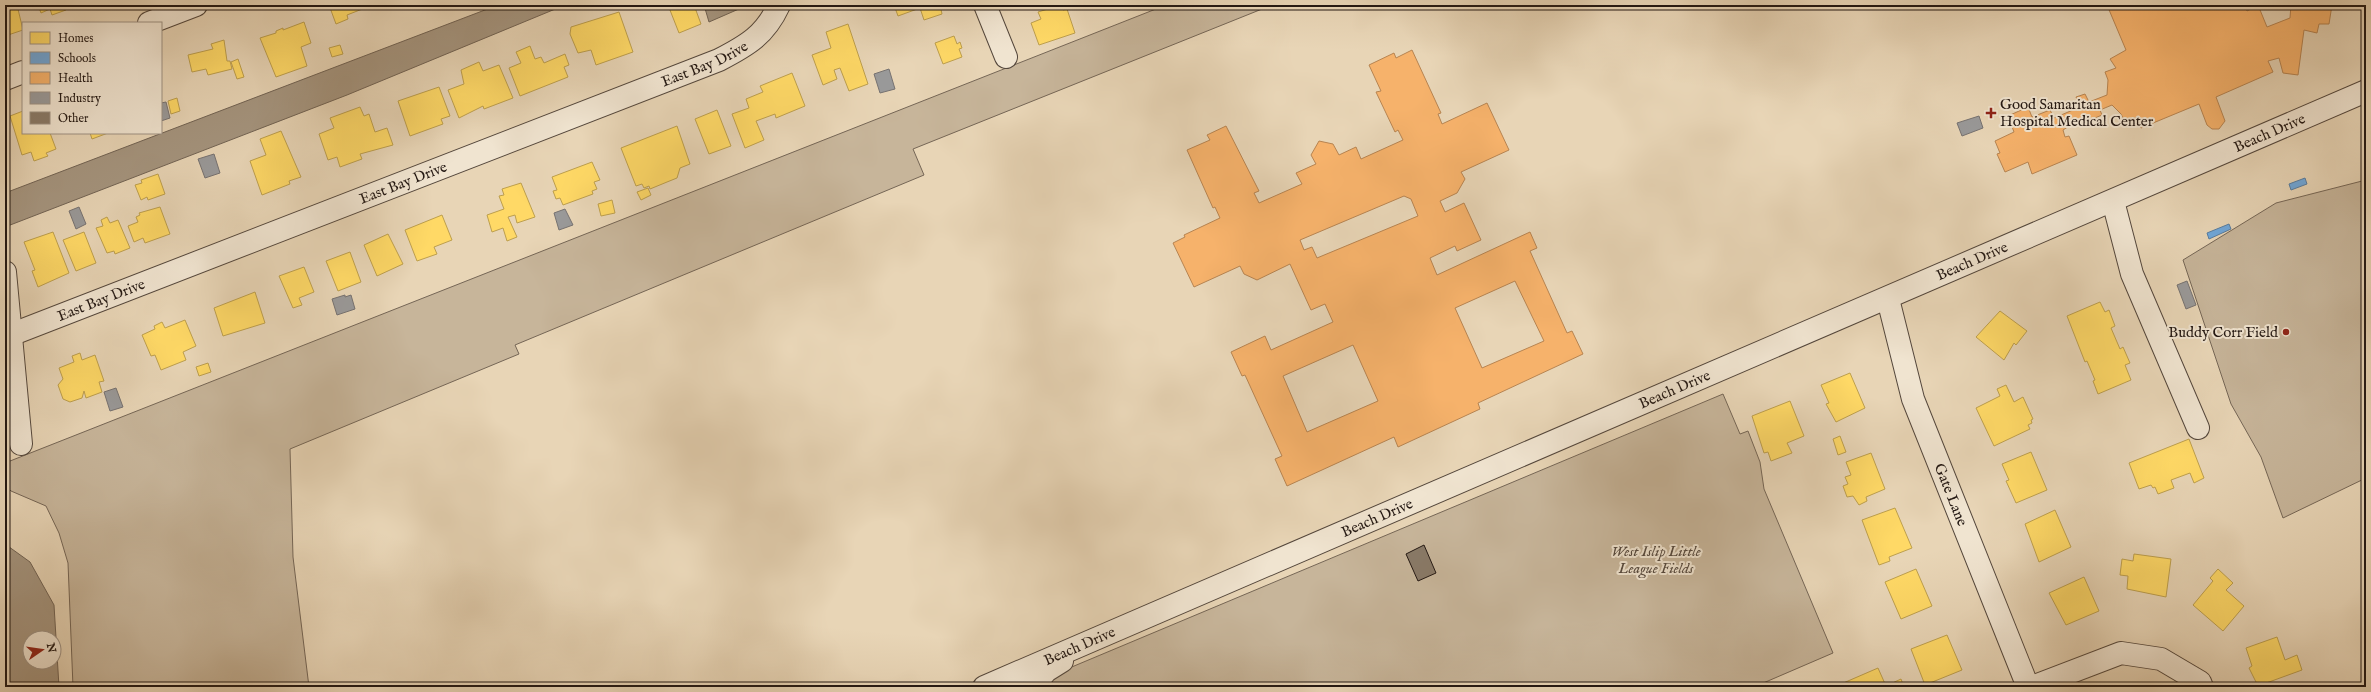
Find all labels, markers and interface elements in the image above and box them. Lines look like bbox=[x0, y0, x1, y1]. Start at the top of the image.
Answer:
legend bbox=[22, 22, 162, 134]
text: Homes bbox=[58, 31, 94, 46]
street label: East Bay Drive bbox=[659, 36, 752, 91]
text: Schools bbox=[58, 51, 96, 66]
text: Health bbox=[58, 71, 93, 86]
text: Industry bbox=[58, 91, 101, 106]
place label: Good Samaritan Hospital Medical Center bbox=[2000, 95, 2154, 131]
marker: Good Samaritan Hospital Medical Center bbox=[1985, 107, 1997, 119]
street label: Beach Drive bbox=[2231, 109, 2308, 156]
text: Other bbox=[58, 111, 89, 126]
street label: East Bay Drive bbox=[357, 157, 450, 208]
street label: Beach Drive bbox=[1933, 237, 2011, 285]
street label: East Bay Drive bbox=[54, 274, 148, 325]
place label: Buddy Corr Field bbox=[2168, 323, 2279, 342]
marker: Buddy Corr Field bbox=[2281, 327, 2291, 337]
street label: Beach Drive bbox=[1636, 365, 1713, 413]
street label: Gate Lane bbox=[1930, 461, 1972, 529]
street label: Beach Drive bbox=[1338, 494, 1416, 541]
park label: West Islip Little League Fields bbox=[1611, 542, 1701, 579]
street label: Beach Drive bbox=[1041, 622, 1118, 670]
north arrow bbox=[22, 630, 62, 670]
text: N bbox=[43, 641, 59, 655]

